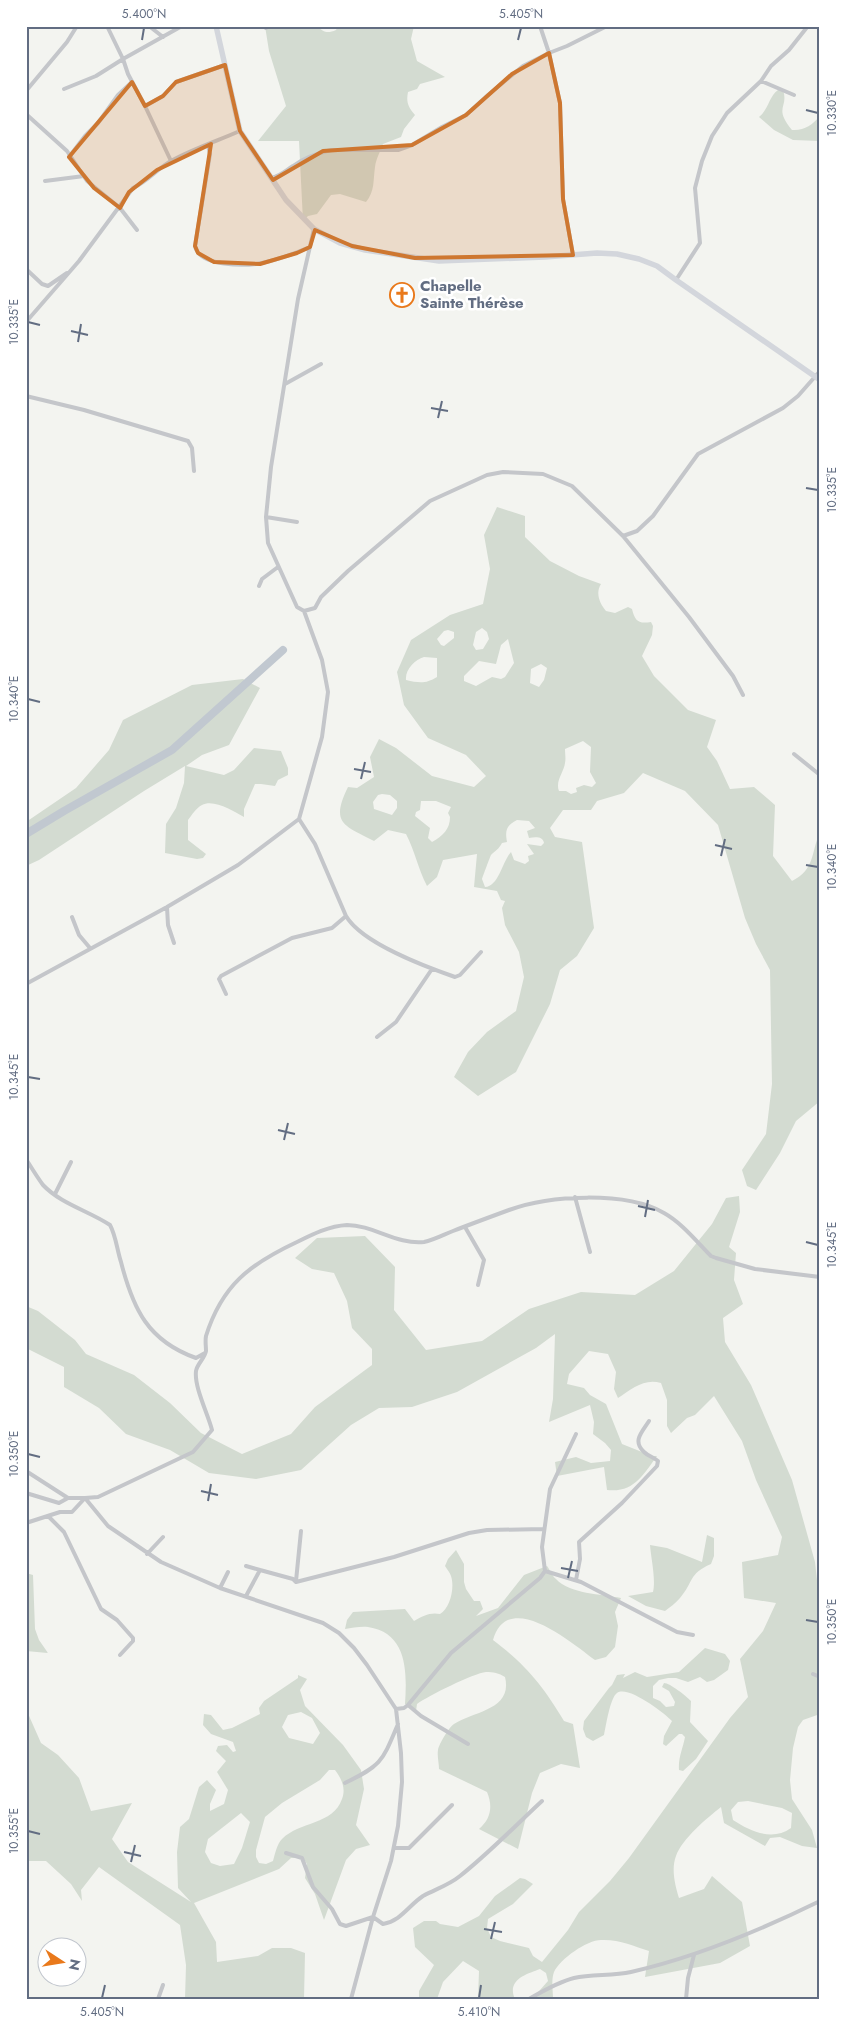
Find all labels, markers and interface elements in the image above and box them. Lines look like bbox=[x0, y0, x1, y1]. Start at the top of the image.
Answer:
text: 5.400°N bbox=[122, 5, 166, 23]
text: 5.405°N bbox=[499, 5, 543, 23]
text: 10.330°E bbox=[823, 90, 841, 136]
place label: Chapelle Sainte Thérèse bbox=[420, 275, 524, 314]
church icon: Chapelle Sainte Thérèse bbox=[389, 282, 415, 308]
text: 10.335°E bbox=[5, 299, 23, 345]
text: 10.335°E bbox=[823, 467, 841, 513]
text: 10.340°E bbox=[5, 676, 23, 722]
text: 10.340°E bbox=[823, 844, 841, 890]
text: 10.345°E bbox=[5, 1054, 23, 1100]
text: 10.345°E bbox=[823, 1222, 841, 1268]
text: 10.350°E bbox=[5, 1431, 23, 1477]
text: 10.350°E bbox=[823, 1599, 841, 1645]
text: 10.355°E bbox=[5, 1808, 23, 1854]
north arrow bbox=[38, 1938, 88, 1988]
text: N bbox=[64, 1957, 86, 1972]
text: 5.405°N bbox=[80, 2003, 124, 2021]
text: 5.410°N bbox=[458, 2003, 500, 2021]

